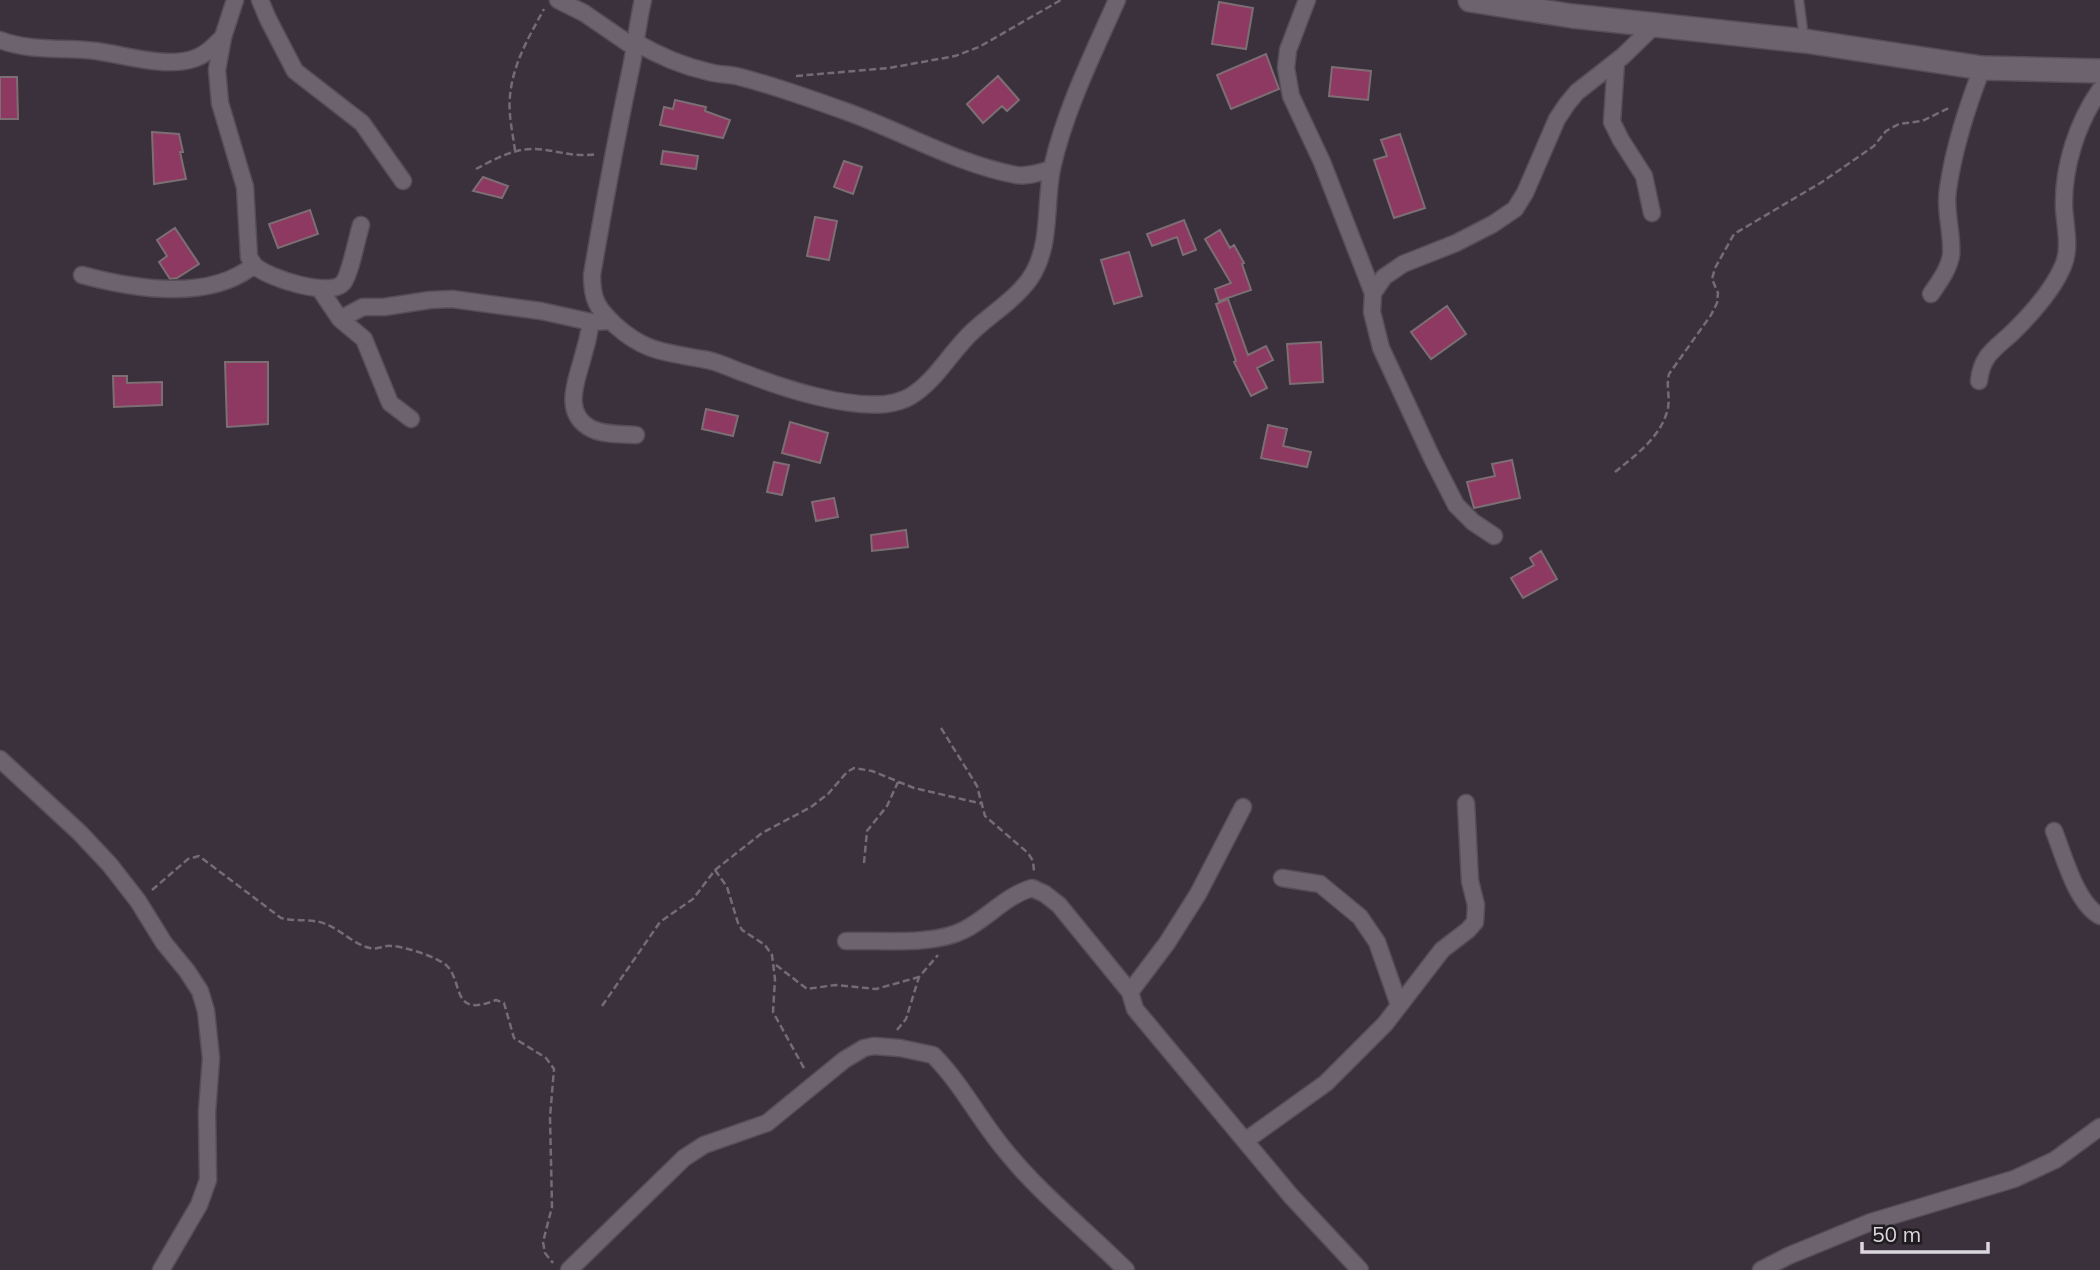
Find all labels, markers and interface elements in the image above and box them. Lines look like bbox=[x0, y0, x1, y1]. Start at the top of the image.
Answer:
scale bar bbox=[1862, 1210, 1988, 1254]
text: 50 m bbox=[1872, 1221, 1921, 1247]

